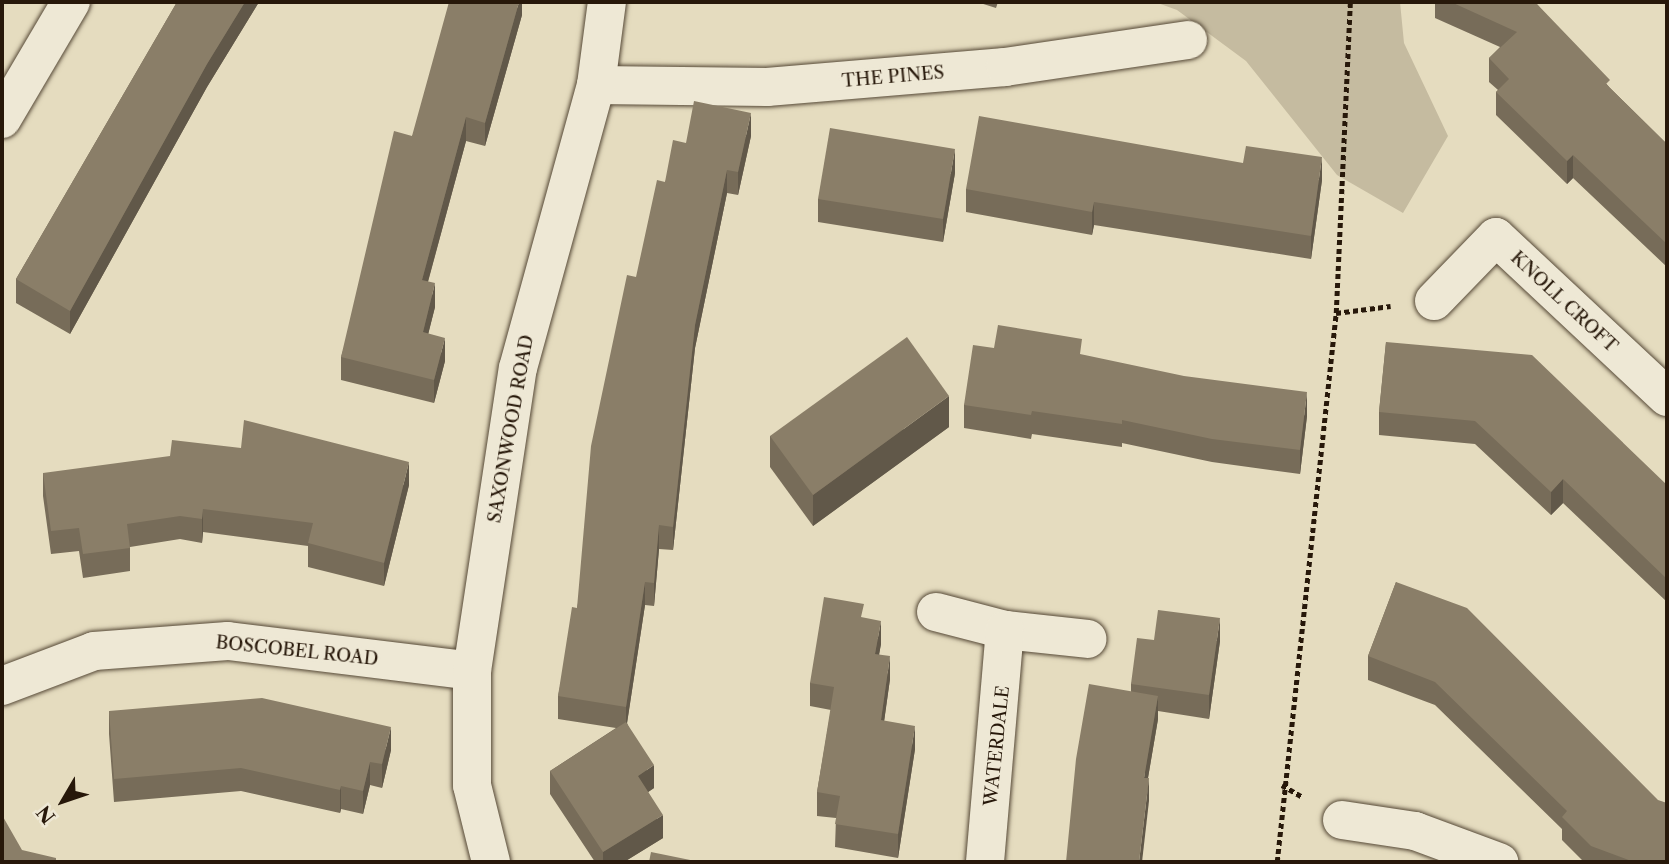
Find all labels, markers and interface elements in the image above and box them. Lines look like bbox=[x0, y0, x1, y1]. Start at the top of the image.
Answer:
street label: THE PINES bbox=[841, 62, 945, 92]
street label: KNOLL CROFT bbox=[1506, 247, 1622, 357]
street label: SAXONWOOD ROAD bbox=[484, 333, 538, 525]
street label: BOSCOBEL ROAD bbox=[214, 632, 380, 670]
street label: WATERDALE bbox=[980, 685, 1014, 807]
north arrow bbox=[28, 766, 98, 836]
text: N bbox=[32, 801, 60, 828]

